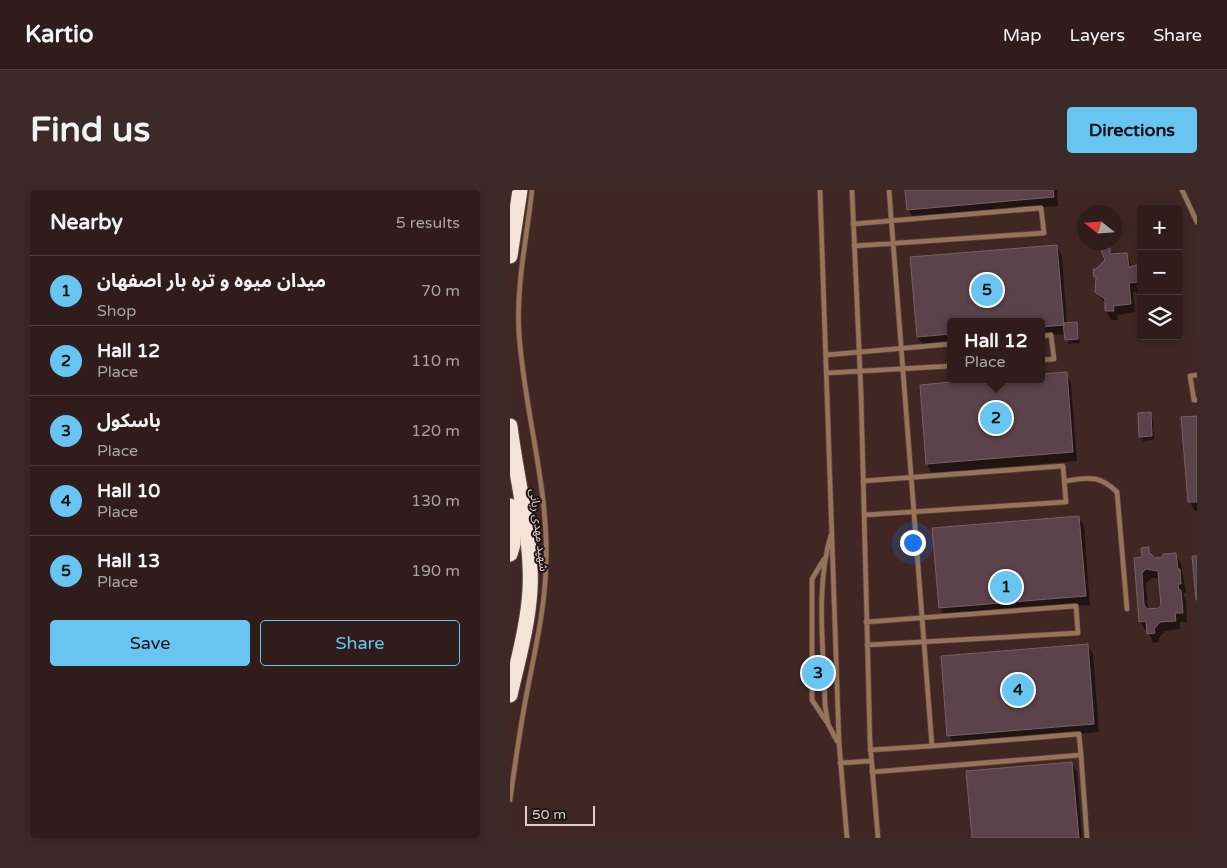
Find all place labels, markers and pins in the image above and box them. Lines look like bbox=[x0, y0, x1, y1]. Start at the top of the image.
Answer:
pin: 5 bbox=[971, 271, 1003, 309]
pin: 2 bbox=[980, 399, 1012, 437]
pin: 1 bbox=[990, 568, 1022, 606]
pin: 3 bbox=[802, 654, 834, 692]
pin: 4 bbox=[1002, 671, 1034, 709]

